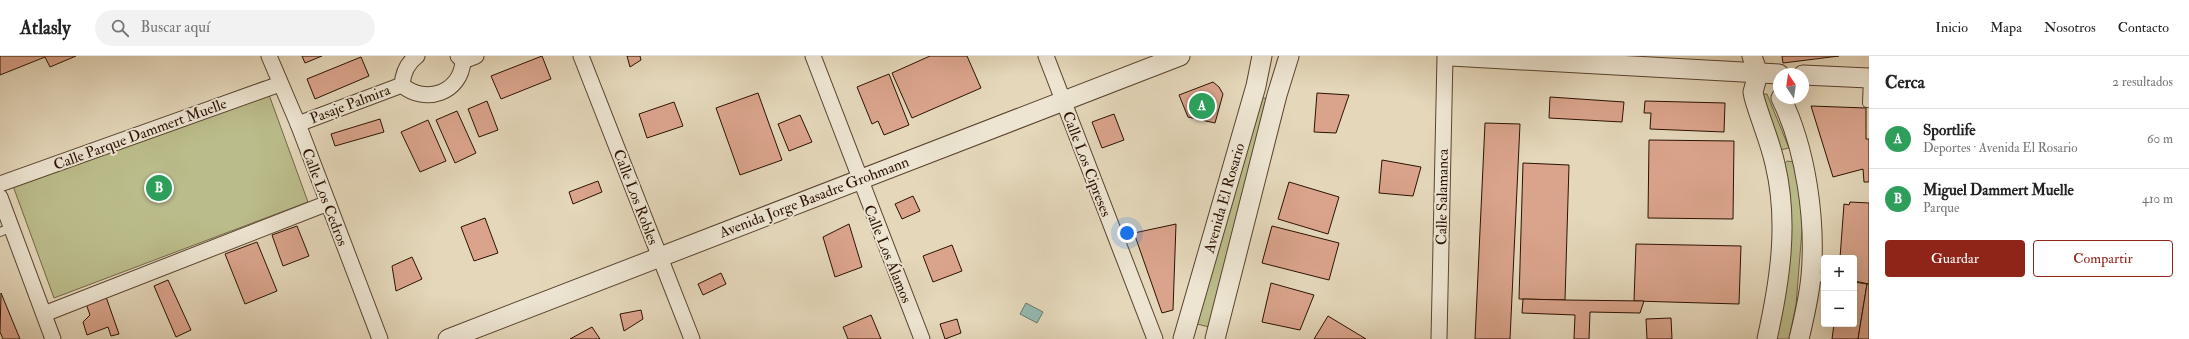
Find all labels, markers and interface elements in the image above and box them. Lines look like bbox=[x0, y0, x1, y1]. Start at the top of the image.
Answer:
search box bbox=[95, 10, 375, 46]
text: Atlasly bbox=[20, 16, 71, 40]
icon: search bbox=[109, 17, 131, 39]
text: Buscar aquí bbox=[141, 18, 210, 37]
text: Inicio bbox=[1935, 19, 1968, 36]
text: Mapa bbox=[1990, 19, 2022, 36]
text: Nosotros bbox=[2044, 19, 2096, 36]
text: Contacto bbox=[2118, 19, 2169, 36]
north arrow bbox=[1773, 68, 1809, 104]
text: Cerca bbox=[1885, 72, 1925, 93]
text: 2 resultados bbox=[2112, 74, 2173, 90]
street label: Pasaje Palmira bbox=[307, 80, 394, 128]
pin: A bbox=[1189, 91, 1215, 121]
street label: Calle Parque Dammert Muelle bbox=[51, 94, 229, 175]
street label: Calle Los Cipreses bbox=[1057, 109, 1115, 220]
text: Sportlife bbox=[1923, 121, 1976, 140]
text: A bbox=[1894, 131, 1902, 147]
text: 60 m bbox=[2147, 131, 2173, 147]
text: Deportes · Avenida El Rosario bbox=[1923, 140, 2077, 156]
street label: Avenida El Rosario bbox=[1199, 141, 1249, 256]
street label: Calle Los Cedros bbox=[297, 146, 352, 249]
street label: Calle Los Robles bbox=[609, 147, 662, 248]
street label: Calle Salamanca bbox=[1432, 148, 1453, 245]
street label: Avenida Jorge Basadre Grohmann bbox=[716, 152, 912, 244]
pin: B bbox=[146, 173, 172, 203]
text: Miguel Dammert Muelle bbox=[1923, 181, 2074, 200]
text: B bbox=[1894, 191, 1902, 207]
text: 410 m bbox=[2142, 191, 2173, 207]
text: Parque bbox=[1923, 200, 1959, 216]
street label: Calle Los Álamos bbox=[859, 202, 918, 306]
your location bbox=[1117, 223, 1137, 243]
button: Guardar bbox=[1885, 240, 2025, 277]
button: Compartir bbox=[2033, 240, 2173, 277]
map controls bbox=[1821, 255, 1857, 327]
button: + bbox=[1821, 255, 1857, 291]
button: − bbox=[1821, 291, 1857, 327]

